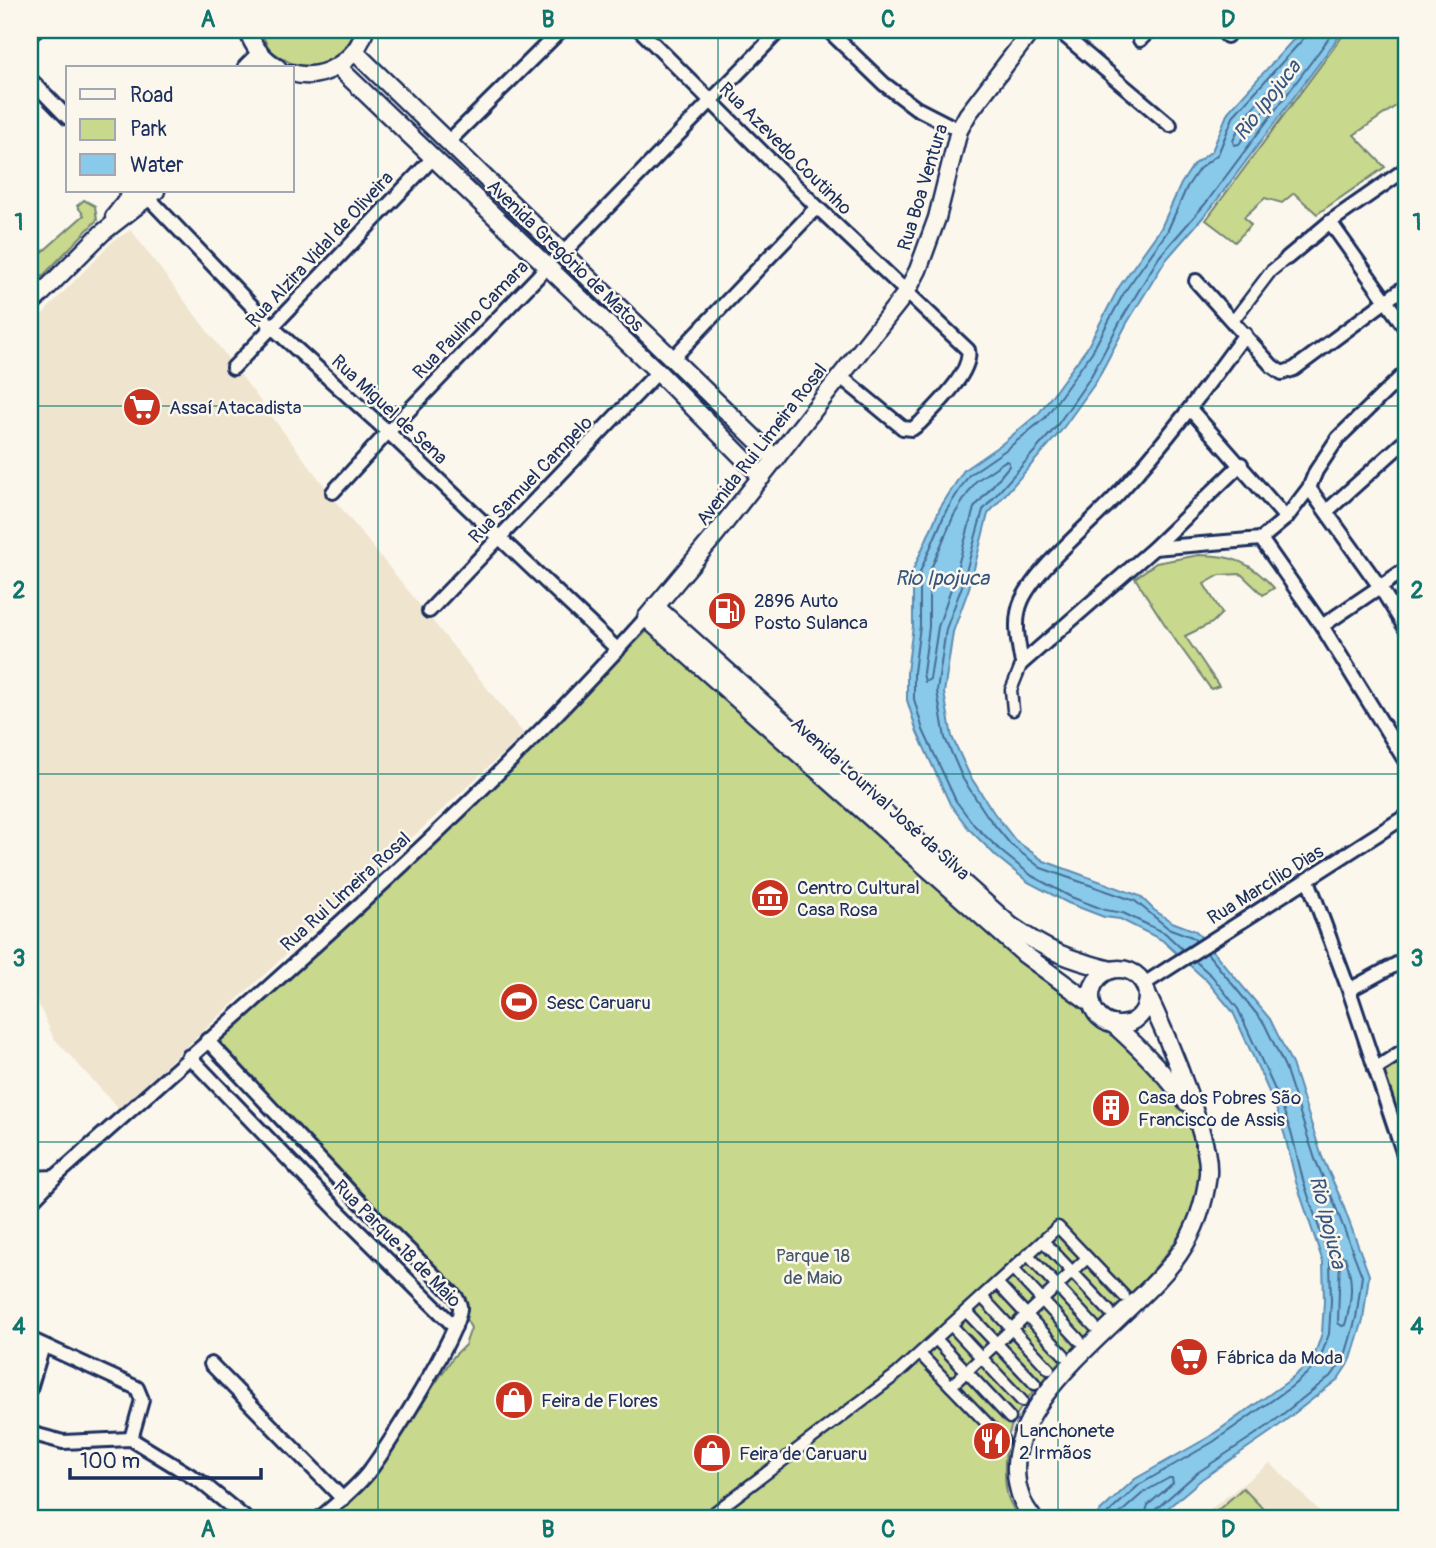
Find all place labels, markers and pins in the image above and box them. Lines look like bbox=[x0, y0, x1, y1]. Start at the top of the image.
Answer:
supermarket icon: Assaí Atacadista bbox=[121, 386, 163, 428]
place label: Assaí Atacadista bbox=[169, 396, 302, 420]
place label: 2896 Auto Posto Sulanca bbox=[754, 589, 868, 635]
fuel station icon: 2896 Auto Posto Sulanca bbox=[706, 590, 748, 632]
place label: Centro Cultural Casa Rosa bbox=[797, 876, 920, 922]
museum icon: Centro Cultural Casa Rosa bbox=[749, 877, 791, 919]
sports icon: Sesc Caruaru bbox=[498, 981, 540, 1023]
place label: Sesc Caruaru bbox=[546, 991, 651, 1015]
place label: Casa dos Pobres São Francisco de Assis bbox=[1138, 1086, 1301, 1132]
building icon: Casa dos Pobres São Francisco de Assis bbox=[1090, 1087, 1132, 1129]
supermarket icon: Fábrica da Moda bbox=[1168, 1336, 1210, 1378]
place label: Fábrica da Moda bbox=[1216, 1346, 1343, 1370]
shop icon: Feira de Flores bbox=[493, 1379, 535, 1421]
place label: Feira de Flores bbox=[541, 1389, 658, 1413]
place label: Lanchonete 2 Irmãos bbox=[1019, 1419, 1115, 1465]
restaurant icon: Lanchonete 2 Irmãos bbox=[971, 1420, 1013, 1462]
shop icon: Feira de Caruaru bbox=[691, 1432, 733, 1474]
place label: Feira de Caruaru bbox=[739, 1442, 867, 1466]

